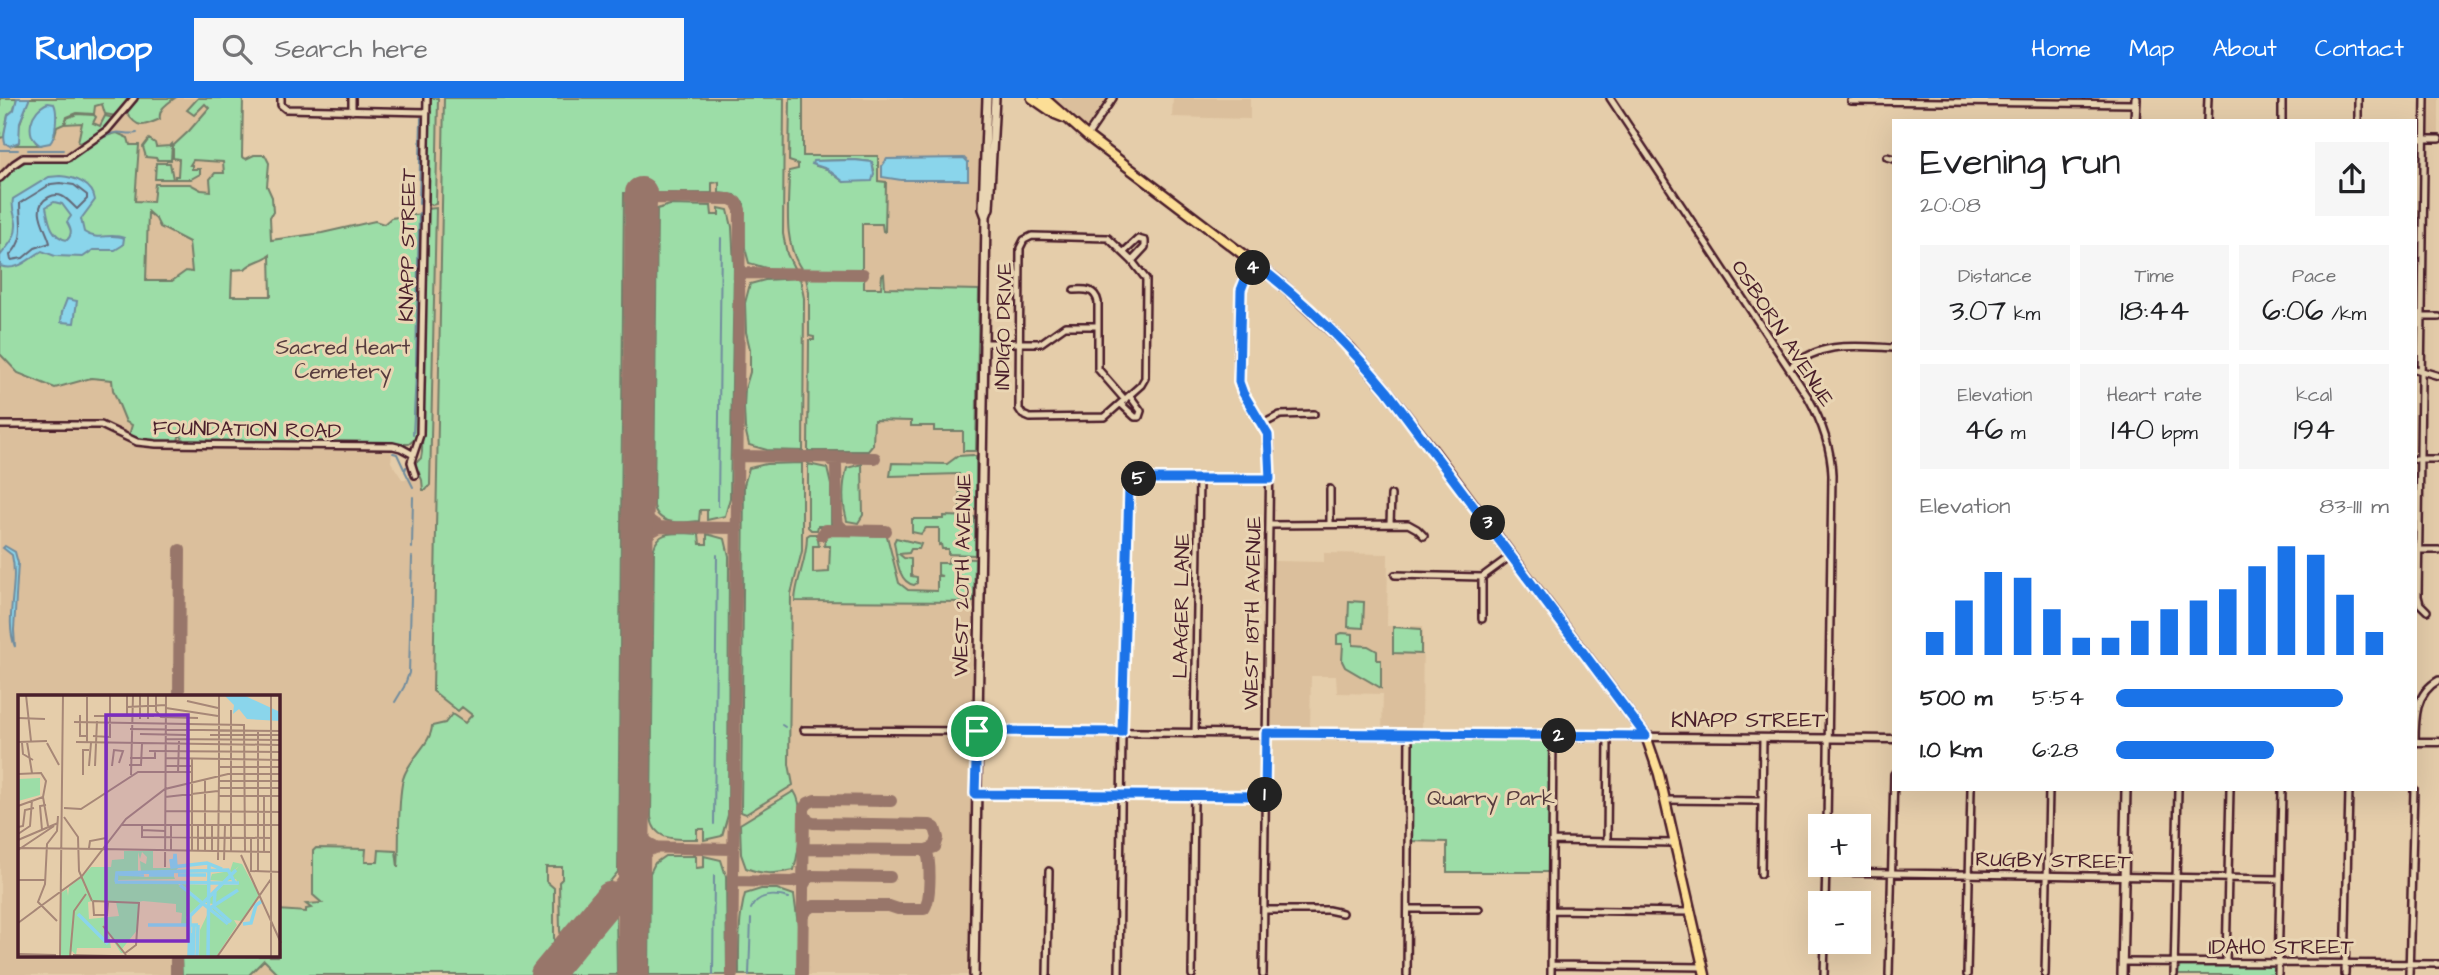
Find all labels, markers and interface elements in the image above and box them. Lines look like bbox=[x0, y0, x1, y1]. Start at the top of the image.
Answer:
search box bbox=[194, 18, 684, 81]
text: Runloop bbox=[35, 26, 152, 72]
icon: search bbox=[218, 30, 256, 68]
text: Search here bbox=[274, 31, 428, 67]
text: Home bbox=[2031, 32, 2091, 66]
text: Map bbox=[2129, 32, 2174, 66]
text: About bbox=[2212, 32, 2277, 66]
text: Contact bbox=[2315, 32, 2404, 66]
text: Evening run bbox=[1920, 137, 2121, 189]
button: share bbox=[2315, 142, 2389, 216]
street label: KNAPP STREET bbox=[392, 167, 423, 322]
text: 20:08 bbox=[1920, 189, 1981, 221]
pin: 4 bbox=[1236, 250, 1270, 286]
text: 4 bbox=[1246, 254, 1259, 281]
street label: OSBORN AVENUE bbox=[1724, 254, 1841, 413]
street label: INDIGO DRIVE bbox=[988, 261, 1019, 390]
text: Distance bbox=[1958, 263, 2032, 290]
text: Time bbox=[2135, 263, 2174, 290]
text: Pace bbox=[2292, 263, 2336, 290]
text: 3.07 bbox=[1949, 290, 2006, 332]
text: 18:44 bbox=[2120, 290, 2189, 332]
text: 6:06 bbox=[2262, 290, 2324, 332]
text: km bbox=[2006, 301, 2040, 328]
text: /km bbox=[2324, 301, 2366, 328]
park label: Sacred Heart Cemetery bbox=[276, 333, 411, 388]
text: Elevation bbox=[1957, 382, 2032, 409]
text: Heart rate bbox=[2107, 382, 2202, 409]
text: kcal bbox=[2296, 382, 2332, 409]
text: 46 bbox=[1964, 409, 2003, 451]
text: 140 bbox=[2111, 409, 2154, 451]
text: 194 bbox=[2293, 409, 2335, 451]
street label: FOUNDATION ROAD bbox=[152, 413, 342, 446]
text: m bbox=[2003, 420, 2026, 447]
text: bpm bbox=[2154, 420, 2198, 447]
pin: 5 bbox=[1122, 462, 1156, 496]
text: 5 bbox=[1132, 465, 1145, 492]
street label: WEST 20TH AVENUE bbox=[946, 473, 979, 677]
text: Elevation bbox=[1920, 490, 2011, 522]
text: 83–111 m bbox=[2319, 490, 2389, 522]
pin: 3 bbox=[1470, 506, 1506, 540]
text: 3 bbox=[1483, 509, 1492, 536]
street label: WEST 18TH AVENUE bbox=[1236, 515, 1269, 710]
street label: LAAGER LANE bbox=[1166, 533, 1197, 679]
text: 500 m bbox=[1920, 682, 1992, 714]
text: 5:54 bbox=[2032, 682, 2084, 714]
inset map bbox=[18, 695, 280, 958]
pin bbox=[947, 701, 1007, 761]
street label: KNAPP STREET bbox=[1671, 706, 1826, 735]
icon: arrive bbox=[958, 712, 996, 750]
pin: 2 bbox=[1542, 718, 1576, 754]
text: 2 bbox=[1553, 722, 1564, 749]
text: 1.0 km bbox=[1920, 734, 1982, 766]
text: 6:28 bbox=[2032, 734, 2078, 766]
pin: 1 bbox=[1248, 778, 1282, 812]
text: 1 bbox=[1263, 781, 1266, 808]
park label: Quarry Park bbox=[1427, 784, 1555, 815]
map controls bbox=[1808, 814, 1871, 954]
button: + bbox=[1808, 814, 1871, 877]
street label: RUGBY STREET bbox=[1975, 845, 2132, 876]
button: − bbox=[1808, 891, 1871, 954]
street label: IDAHO STREET bbox=[2209, 933, 2354, 962]

